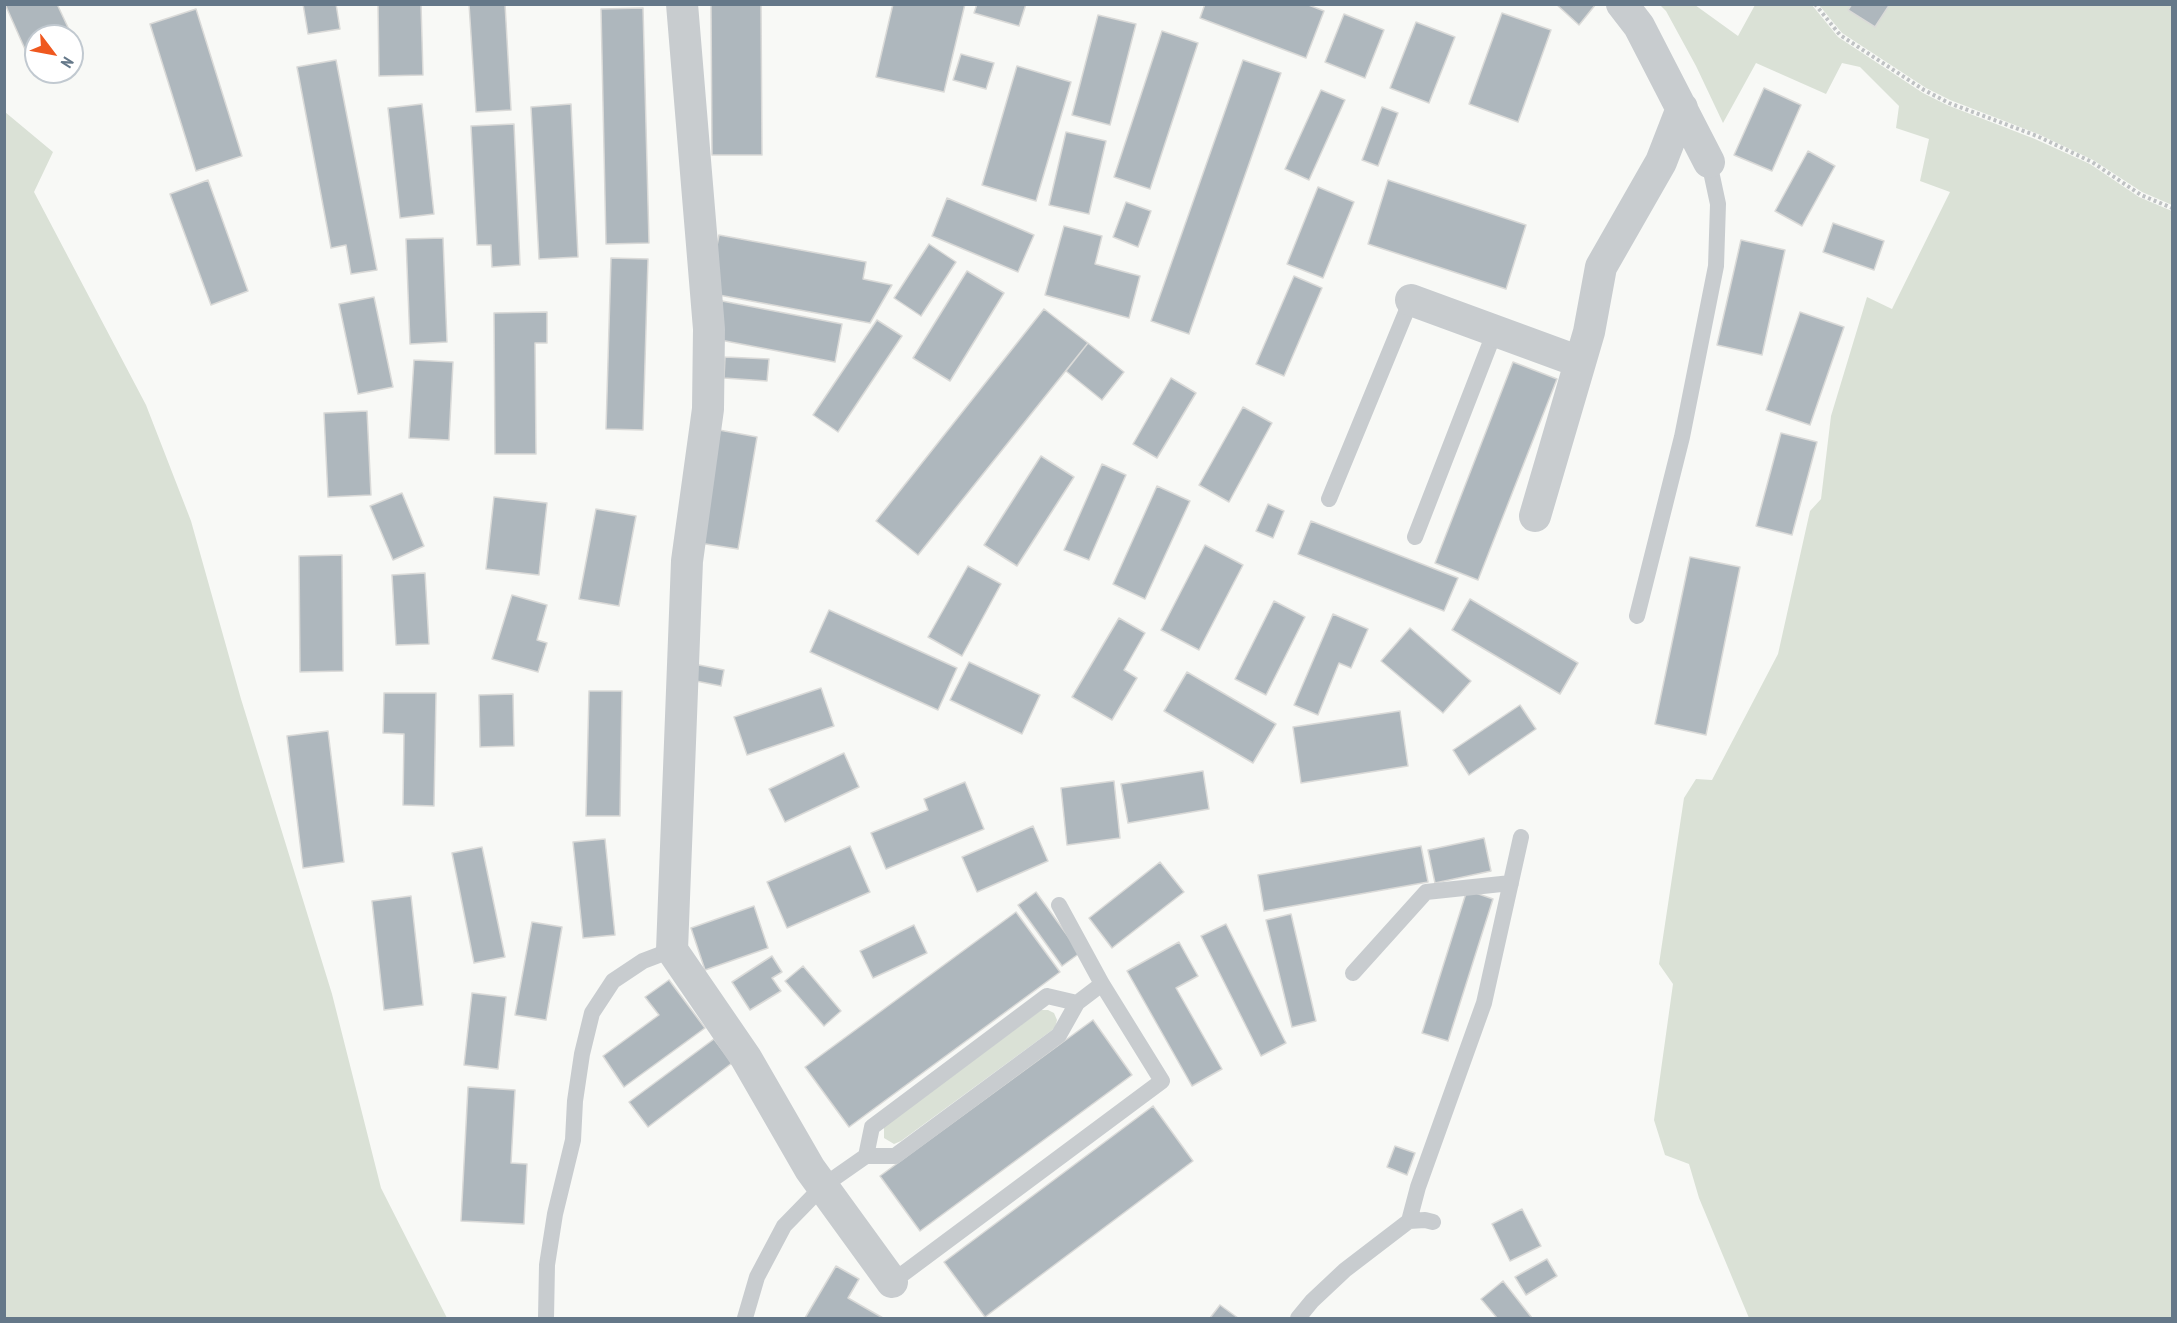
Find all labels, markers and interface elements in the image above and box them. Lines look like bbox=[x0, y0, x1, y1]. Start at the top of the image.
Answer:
north arrow bbox=[24, 24, 84, 84]
text: N bbox=[57, 54, 78, 71]

